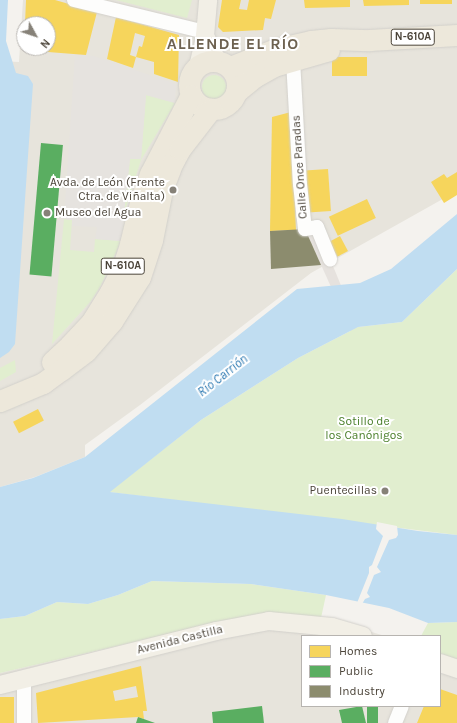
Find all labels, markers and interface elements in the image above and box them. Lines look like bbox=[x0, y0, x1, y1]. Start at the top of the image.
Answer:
north arrow bbox=[16, 16, 56, 56]
road number: N-610A bbox=[390, 28, 436, 46]
district label: ALLENDE EL RÍO bbox=[167, 34, 299, 54]
text: N bbox=[37, 36, 52, 51]
street label: Calle Once Paradas bbox=[289, 115, 311, 219]
place label: Avda. de León (Frente Ctra. de Viñalta) bbox=[50, 176, 165, 204]
marker: Avda. de León (Frente Ctra. de Viñalta) bbox=[168, 185, 178, 195]
place label: Museo del Agua bbox=[55, 206, 141, 220]
marker: Museo del Agua bbox=[42, 208, 52, 218]
road number: N-610A bbox=[100, 257, 146, 275]
water label: Río Carrión bbox=[195, 352, 251, 400]
park label: Sotillo de los Canónigos bbox=[325, 415, 403, 443]
place label: Puentecillas bbox=[310, 484, 377, 498]
marker: Puentecillas bbox=[380, 486, 390, 496]
street label: Avenida Castilla bbox=[136, 622, 224, 658]
legend bbox=[301, 635, 441, 707]
text: Homes bbox=[339, 644, 377, 658]
text: Public bbox=[339, 664, 373, 678]
text: Industry bbox=[339, 684, 385, 698]

